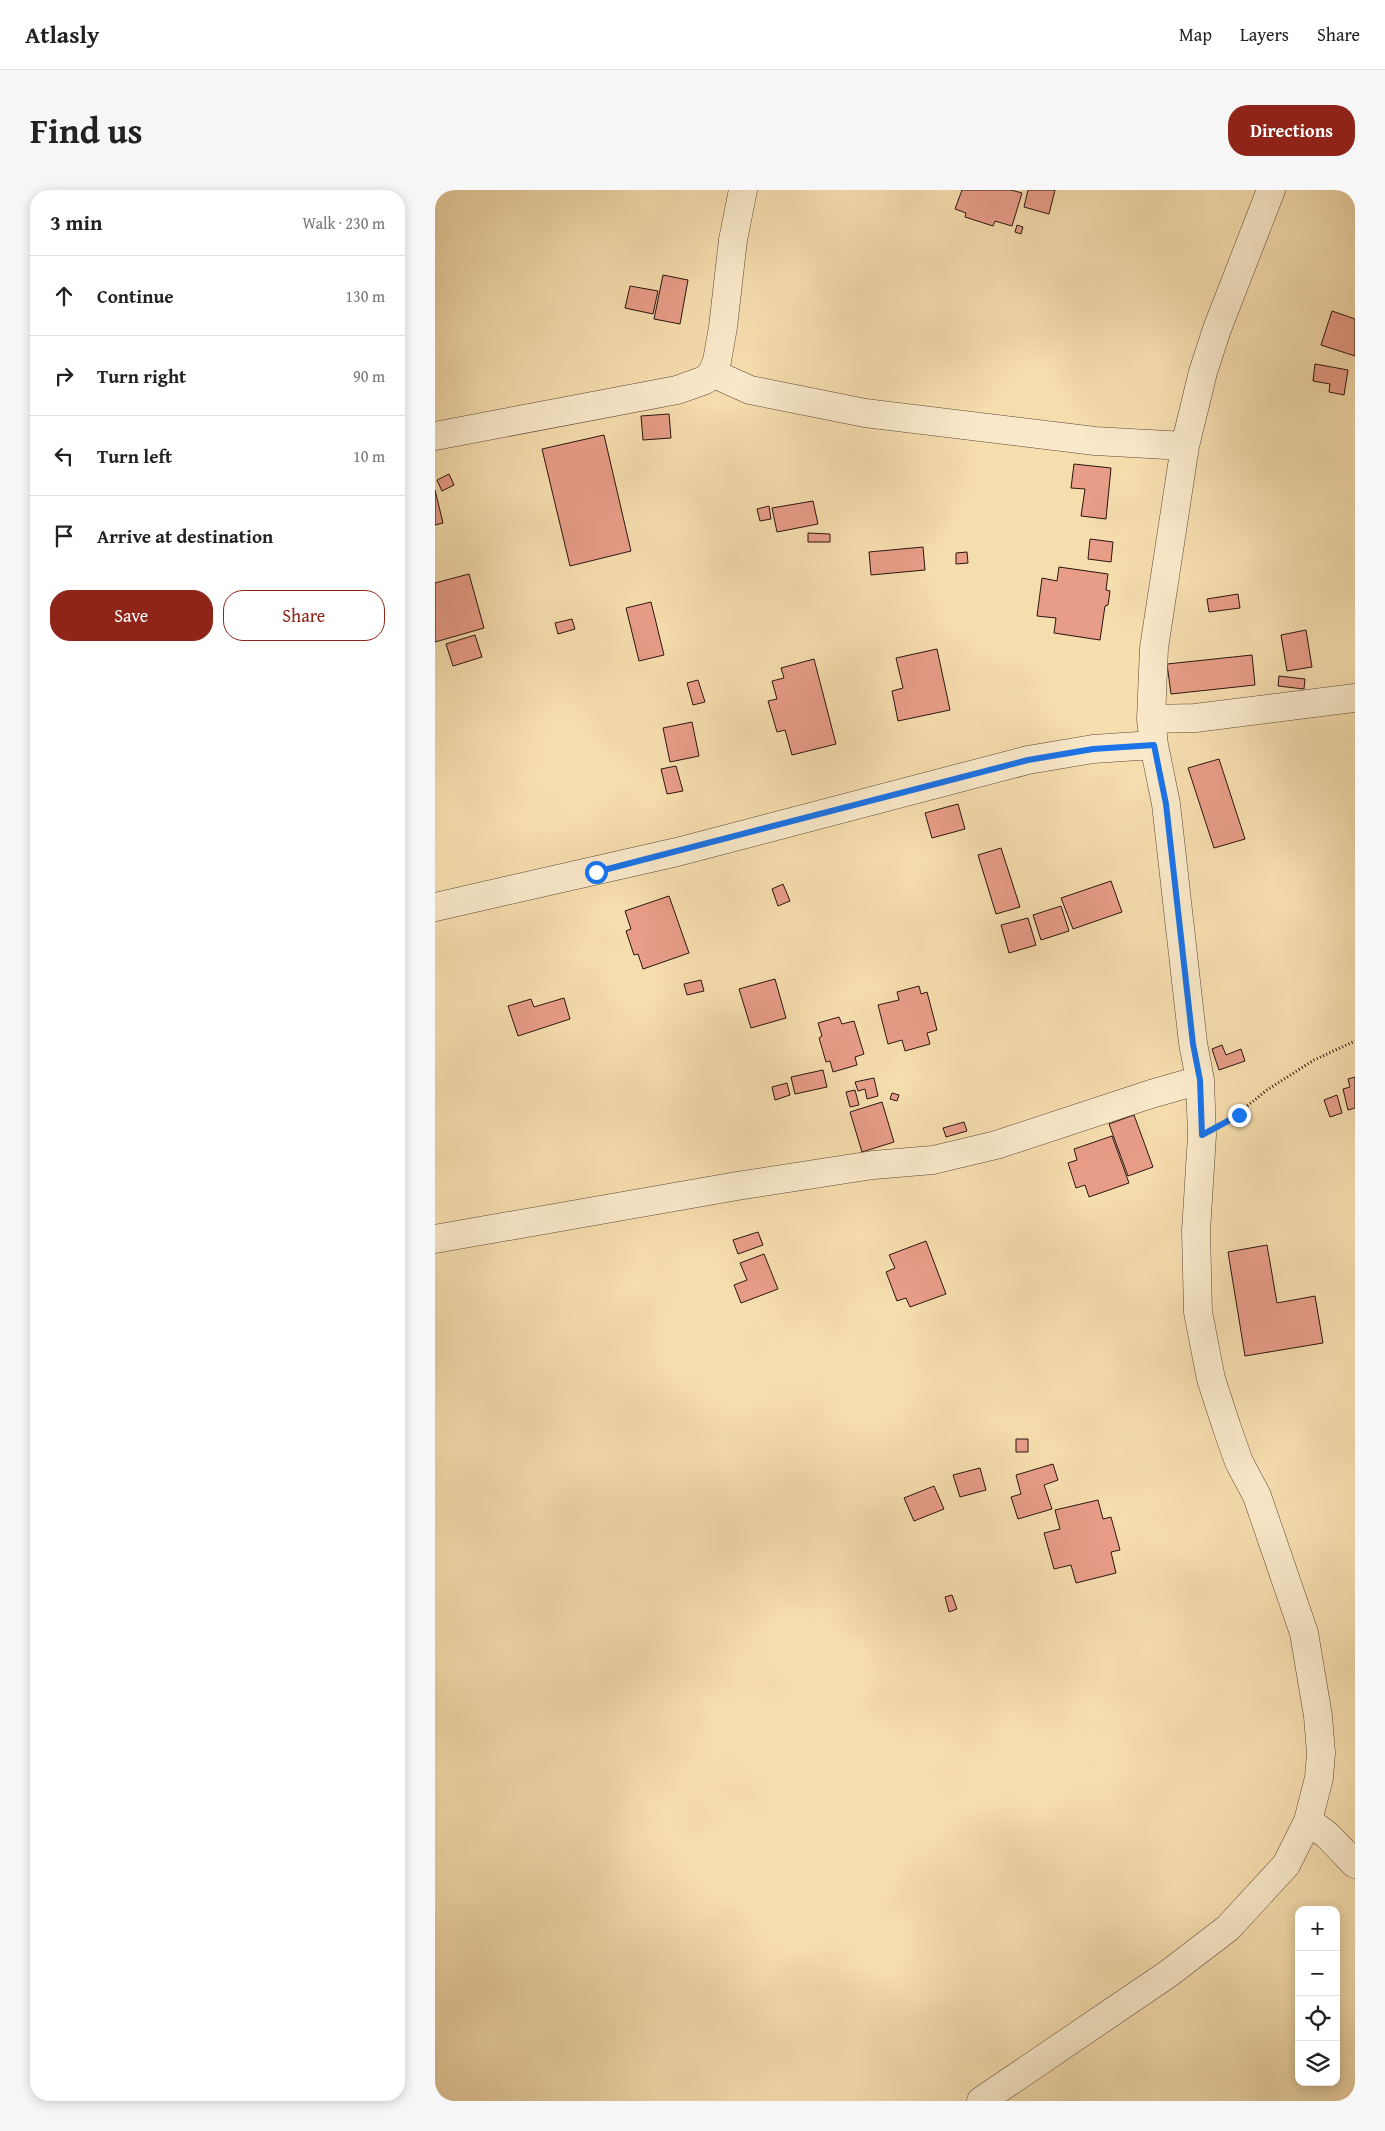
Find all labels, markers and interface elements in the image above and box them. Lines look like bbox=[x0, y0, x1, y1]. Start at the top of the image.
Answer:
text: Atlasly bbox=[25, 17, 99, 52]
text: Map bbox=[1179, 21, 1212, 48]
text: Layers bbox=[1240, 21, 1289, 48]
text: Share bbox=[1317, 21, 1360, 48]
text: Find us bbox=[30, 105, 143, 156]
button: Directions bbox=[1228, 105, 1355, 156]
text: 3 min bbox=[50, 207, 102, 238]
text: Walk · 230 m bbox=[302, 211, 385, 235]
icon: ahead bbox=[50, 282, 78, 310]
text: Continue bbox=[97, 282, 174, 310]
text: 130 m bbox=[345, 284, 385, 308]
icon: right bbox=[50, 362, 78, 390]
text: Turn right bbox=[97, 362, 186, 390]
text: 90 m bbox=[353, 364, 385, 388]
icon: left bbox=[50, 442, 78, 470]
text: Turn left bbox=[97, 442, 172, 470]
text: 10 m bbox=[353, 444, 385, 468]
icon: arrive bbox=[50, 522, 78, 550]
text: Arrive at destination bbox=[97, 522, 273, 550]
button: Save bbox=[50, 590, 213, 641]
button: Share bbox=[223, 590, 385, 641]
route start bbox=[585, 861, 608, 884]
route end bbox=[1228, 1104, 1251, 1127]
map controls bbox=[1295, 1906, 1340, 2086]
button: + bbox=[1295, 1906, 1340, 1951]
button: − bbox=[1295, 1951, 1340, 1996]
button: locate bbox=[1295, 1996, 1340, 2041]
button: layers bbox=[1295, 2041, 1340, 2086]

